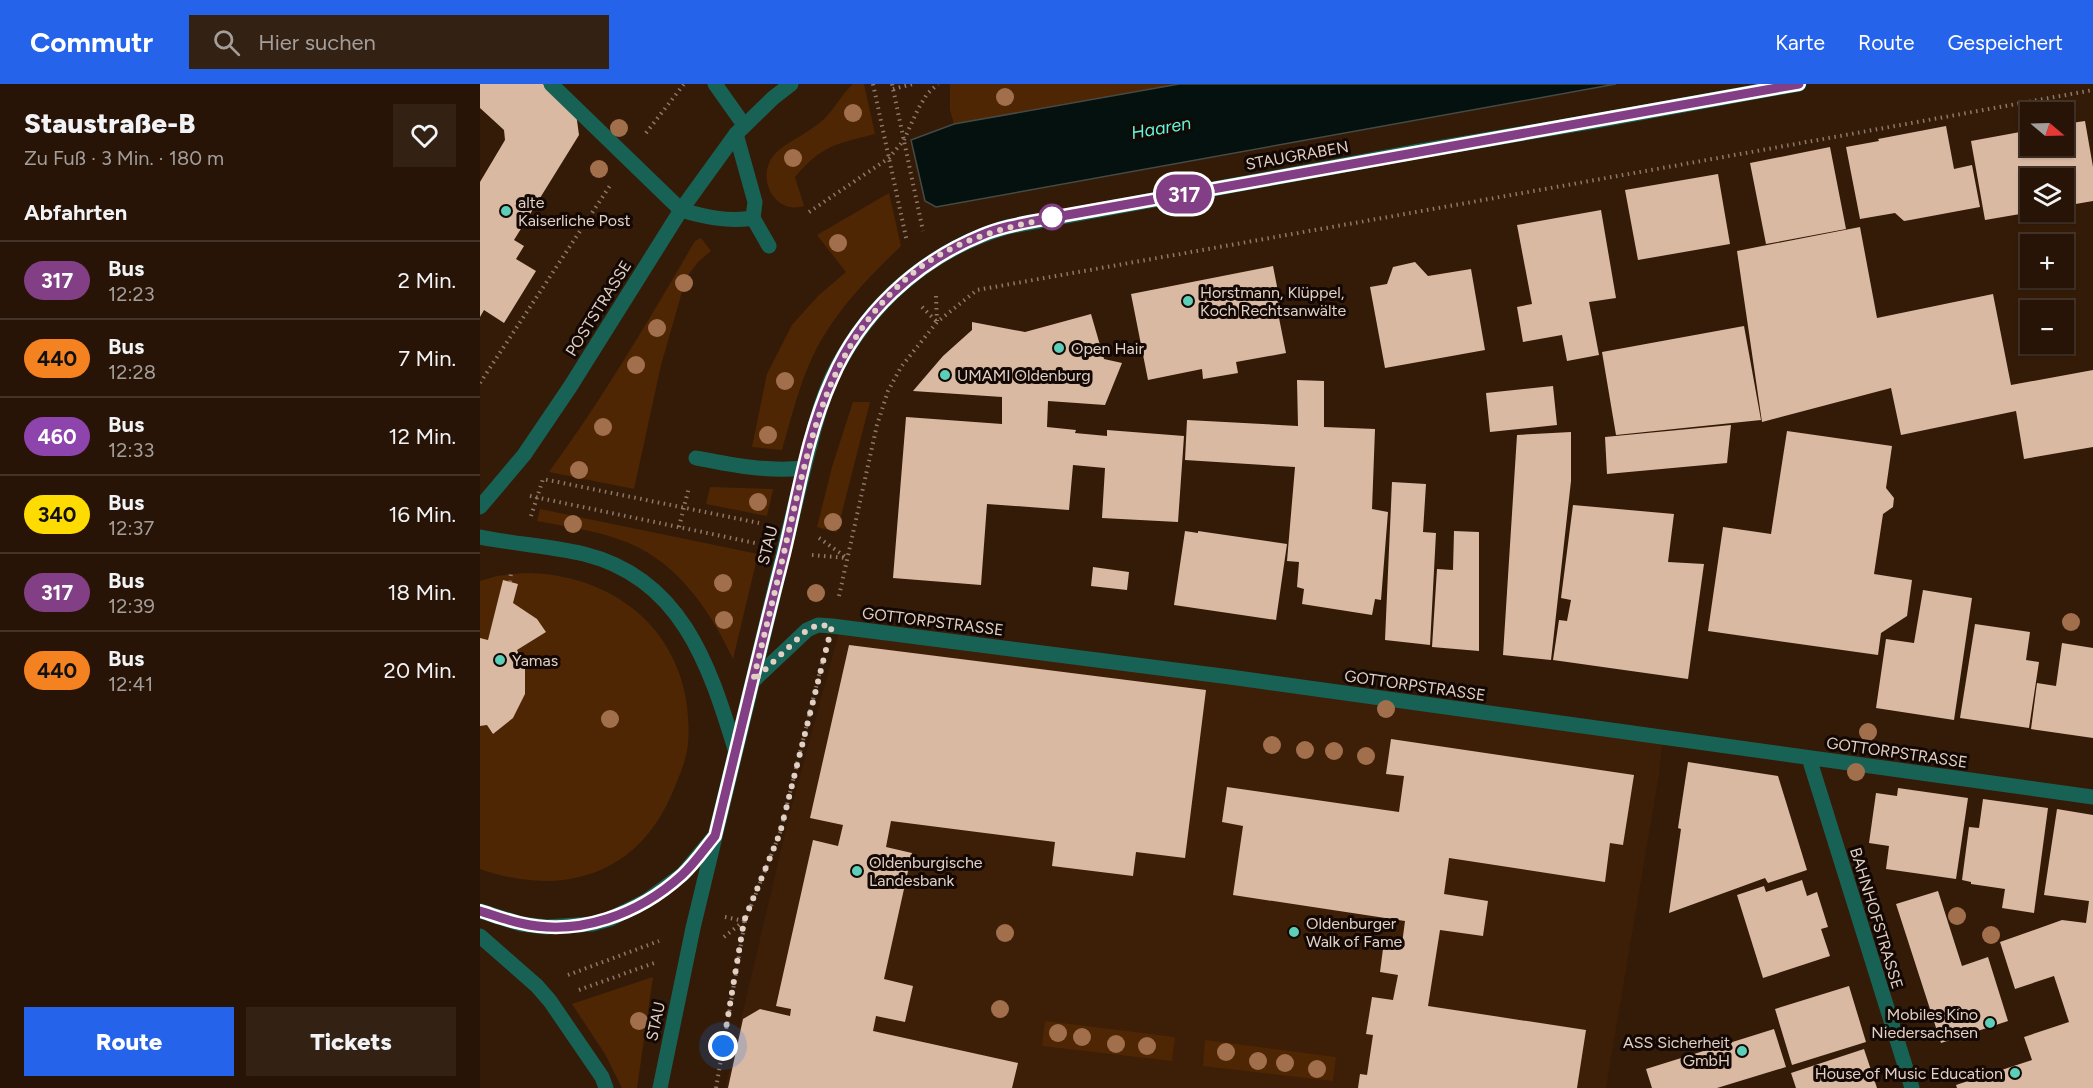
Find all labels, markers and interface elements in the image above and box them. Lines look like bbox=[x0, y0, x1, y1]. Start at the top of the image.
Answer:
search box bbox=[189, 15, 609, 69]
text: Commutr bbox=[30, 25, 153, 59]
icon: search bbox=[210, 26, 243, 59]
text: Hier suchen bbox=[258, 29, 376, 56]
text: Karte bbox=[1775, 30, 1825, 55]
text: Route bbox=[1858, 30, 1914, 55]
text: Gespeichert bbox=[1947, 30, 2063, 55]
north arrow bbox=[2020, 102, 2074, 156]
map controls bbox=[2020, 102, 2074, 354]
button: heart bbox=[393, 104, 456, 167]
text: Staustraße-B bbox=[24, 106, 195, 140]
water label: Haaren bbox=[1129, 112, 1193, 144]
street label: STAUGRABEN bbox=[1244, 137, 1350, 174]
text: Zu Fuß · 3 Min. · 180 m bbox=[24, 146, 224, 170]
button: layers bbox=[2020, 168, 2074, 222]
line badge: 317 bbox=[1150, 174, 1218, 214]
text: 317 bbox=[1168, 182, 1200, 207]
place label: alte Kaiserliche Post bbox=[518, 193, 631, 230]
text: Abfahrten bbox=[24, 199, 127, 226]
marker: alte Kaiserliche Post bbox=[499, 204, 513, 218]
unlabelled marker bbox=[1039, 204, 1065, 230]
button: + bbox=[2020, 234, 2074, 288]
text: Bus bbox=[108, 255, 144, 282]
street label: POSTSTRASSE bbox=[561, 257, 635, 360]
text: 2 Min. bbox=[398, 267, 456, 294]
text: 317 bbox=[41, 268, 73, 293]
text: 12:23 bbox=[108, 282, 155, 306]
place label: Horstmann, Klüppel, Koch Rechtsanwälte bbox=[1200, 283, 1346, 320]
marker: Horstmann, Klüppel, Koch Rechtsanwälte bbox=[1181, 294, 1195, 308]
button: − bbox=[2020, 300, 2074, 354]
text: Bus bbox=[108, 333, 144, 360]
place label: Open Hair bbox=[1071, 339, 1144, 358]
marker: Open Hair bbox=[1052, 341, 1066, 355]
text: 7 Min. bbox=[398, 345, 456, 372]
text: 440 bbox=[37, 346, 77, 371]
text: 12:28 bbox=[108, 360, 156, 384]
place label: UMAMI Oldenburg bbox=[957, 366, 1091, 385]
marker: UMAMI Oldenburg bbox=[938, 368, 952, 382]
text: Bus bbox=[108, 411, 144, 438]
text: 12 Min. bbox=[389, 423, 456, 450]
text: 460 bbox=[37, 424, 77, 449]
text: 12:33 bbox=[108, 438, 154, 462]
text: Bus bbox=[108, 489, 144, 516]
text: 16 Min. bbox=[388, 501, 456, 528]
text: 340 bbox=[38, 502, 76, 527]
text: 12:37 bbox=[108, 516, 154, 540]
street label: STAU bbox=[753, 524, 782, 567]
text: Bus bbox=[108, 567, 144, 594]
text: 18 Min. bbox=[387, 579, 456, 606]
text: 317 bbox=[41, 580, 73, 605]
text: 12:39 bbox=[108, 594, 155, 618]
street label: GOTTORPSTRASSE bbox=[861, 603, 1005, 640]
text: Bus bbox=[108, 645, 144, 672]
place label: Yamas bbox=[512, 651, 558, 670]
marker: Yamas bbox=[493, 653, 507, 667]
text: 20 Min. bbox=[384, 657, 456, 684]
text: 440 bbox=[37, 658, 77, 683]
street label: GOTTORPSTRASSE bbox=[1343, 666, 1487, 705]
text: 12:41 bbox=[108, 672, 153, 696]
street label: GOTTORPSTRASSE bbox=[1825, 733, 1969, 772]
street label: BAHNHOFSTRASSE bbox=[1846, 845, 1907, 991]
place label: Oldenburgische Landesbank bbox=[869, 853, 983, 890]
marker: Oldenburgische Landesbank bbox=[850, 864, 864, 878]
place label: Oldenburger Walk of Fame bbox=[1306, 914, 1403, 951]
marker: Oldenburger Walk of Fame bbox=[1287, 925, 1301, 939]
street label: STAU bbox=[642, 1000, 669, 1043]
place label: Mobiles Kino Niedersachsen bbox=[1871, 1005, 1978, 1042]
button: Route bbox=[24, 1007, 234, 1076]
button: Tickets bbox=[246, 1007, 456, 1076]
marker: Mobiles Kino Niedersachsen bbox=[1983, 1016, 1997, 1030]
your location bbox=[708, 1031, 738, 1061]
place label: ASS Sicherheit GmbH bbox=[1623, 1033, 1730, 1070]
marker: ASS Sicherheit GmbH bbox=[1735, 1044, 1749, 1058]
place label: House of Music Education bbox=[1815, 1064, 2003, 1083]
marker: House of Music Education bbox=[2008, 1066, 2022, 1080]

